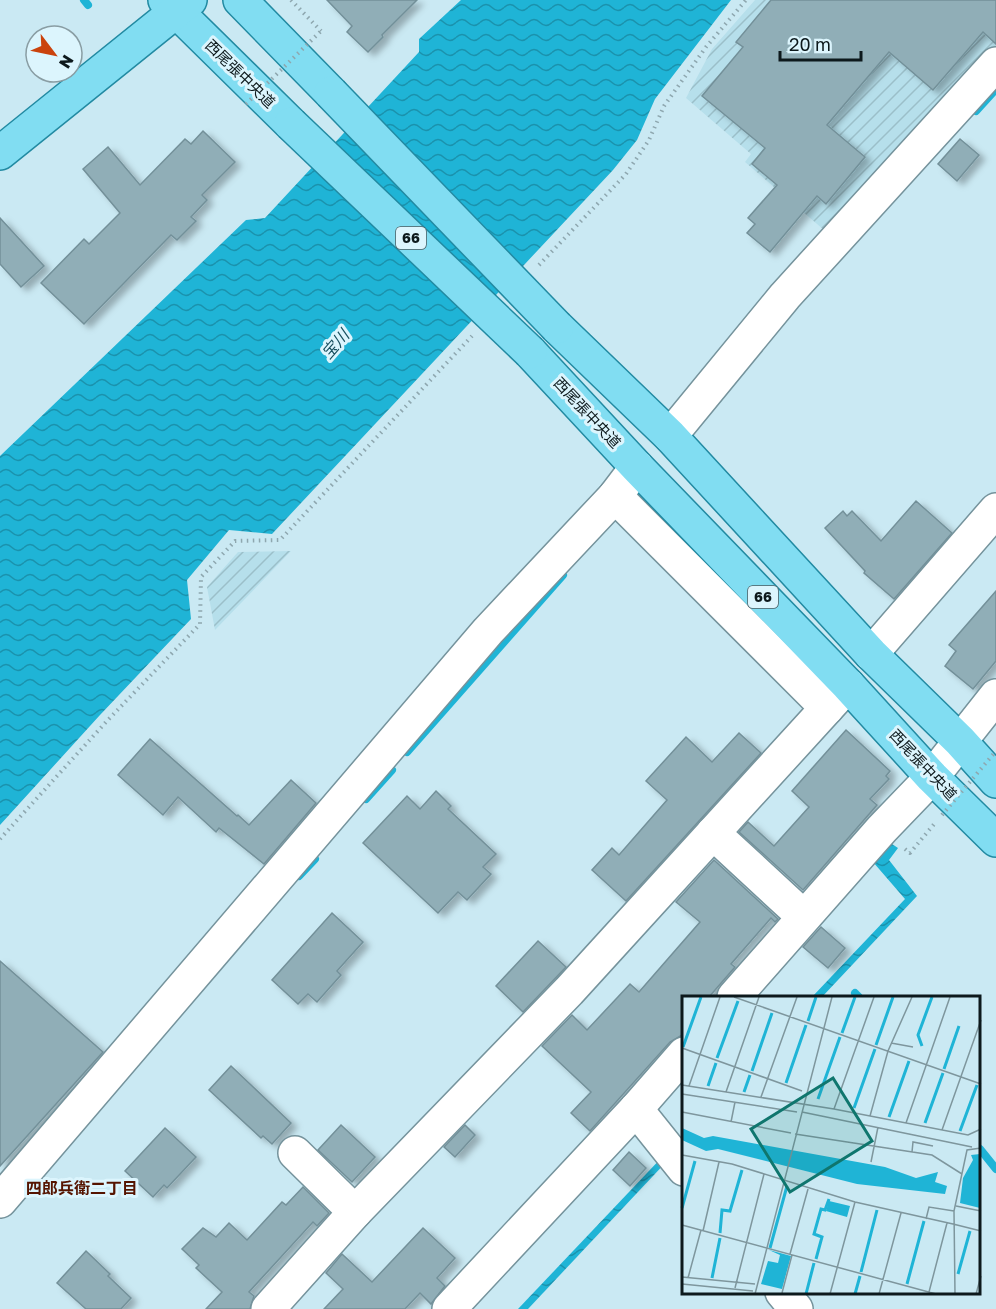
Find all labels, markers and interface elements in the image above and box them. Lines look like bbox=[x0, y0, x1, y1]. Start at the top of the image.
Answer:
north arrow bbox=[24, 24, 84, 84]
scale bar bbox=[780, 24, 861, 62]
text: 20 m bbox=[789, 33, 831, 55]
street label: 西尾張中央道 bbox=[202, 36, 279, 111]
text: N bbox=[55, 51, 78, 72]
road number: 66 bbox=[396, 227, 426, 249]
water label: 宝川 bbox=[317, 324, 354, 363]
street label: 西尾張中央道 bbox=[550, 373, 625, 451]
road number: 66 bbox=[748, 586, 778, 608]
street label: 西尾張中央道 bbox=[886, 725, 961, 803]
inset map bbox=[682, 996, 981, 1294]
district label: 四郎兵衛二丁目 bbox=[26, 1178, 138, 1198]

